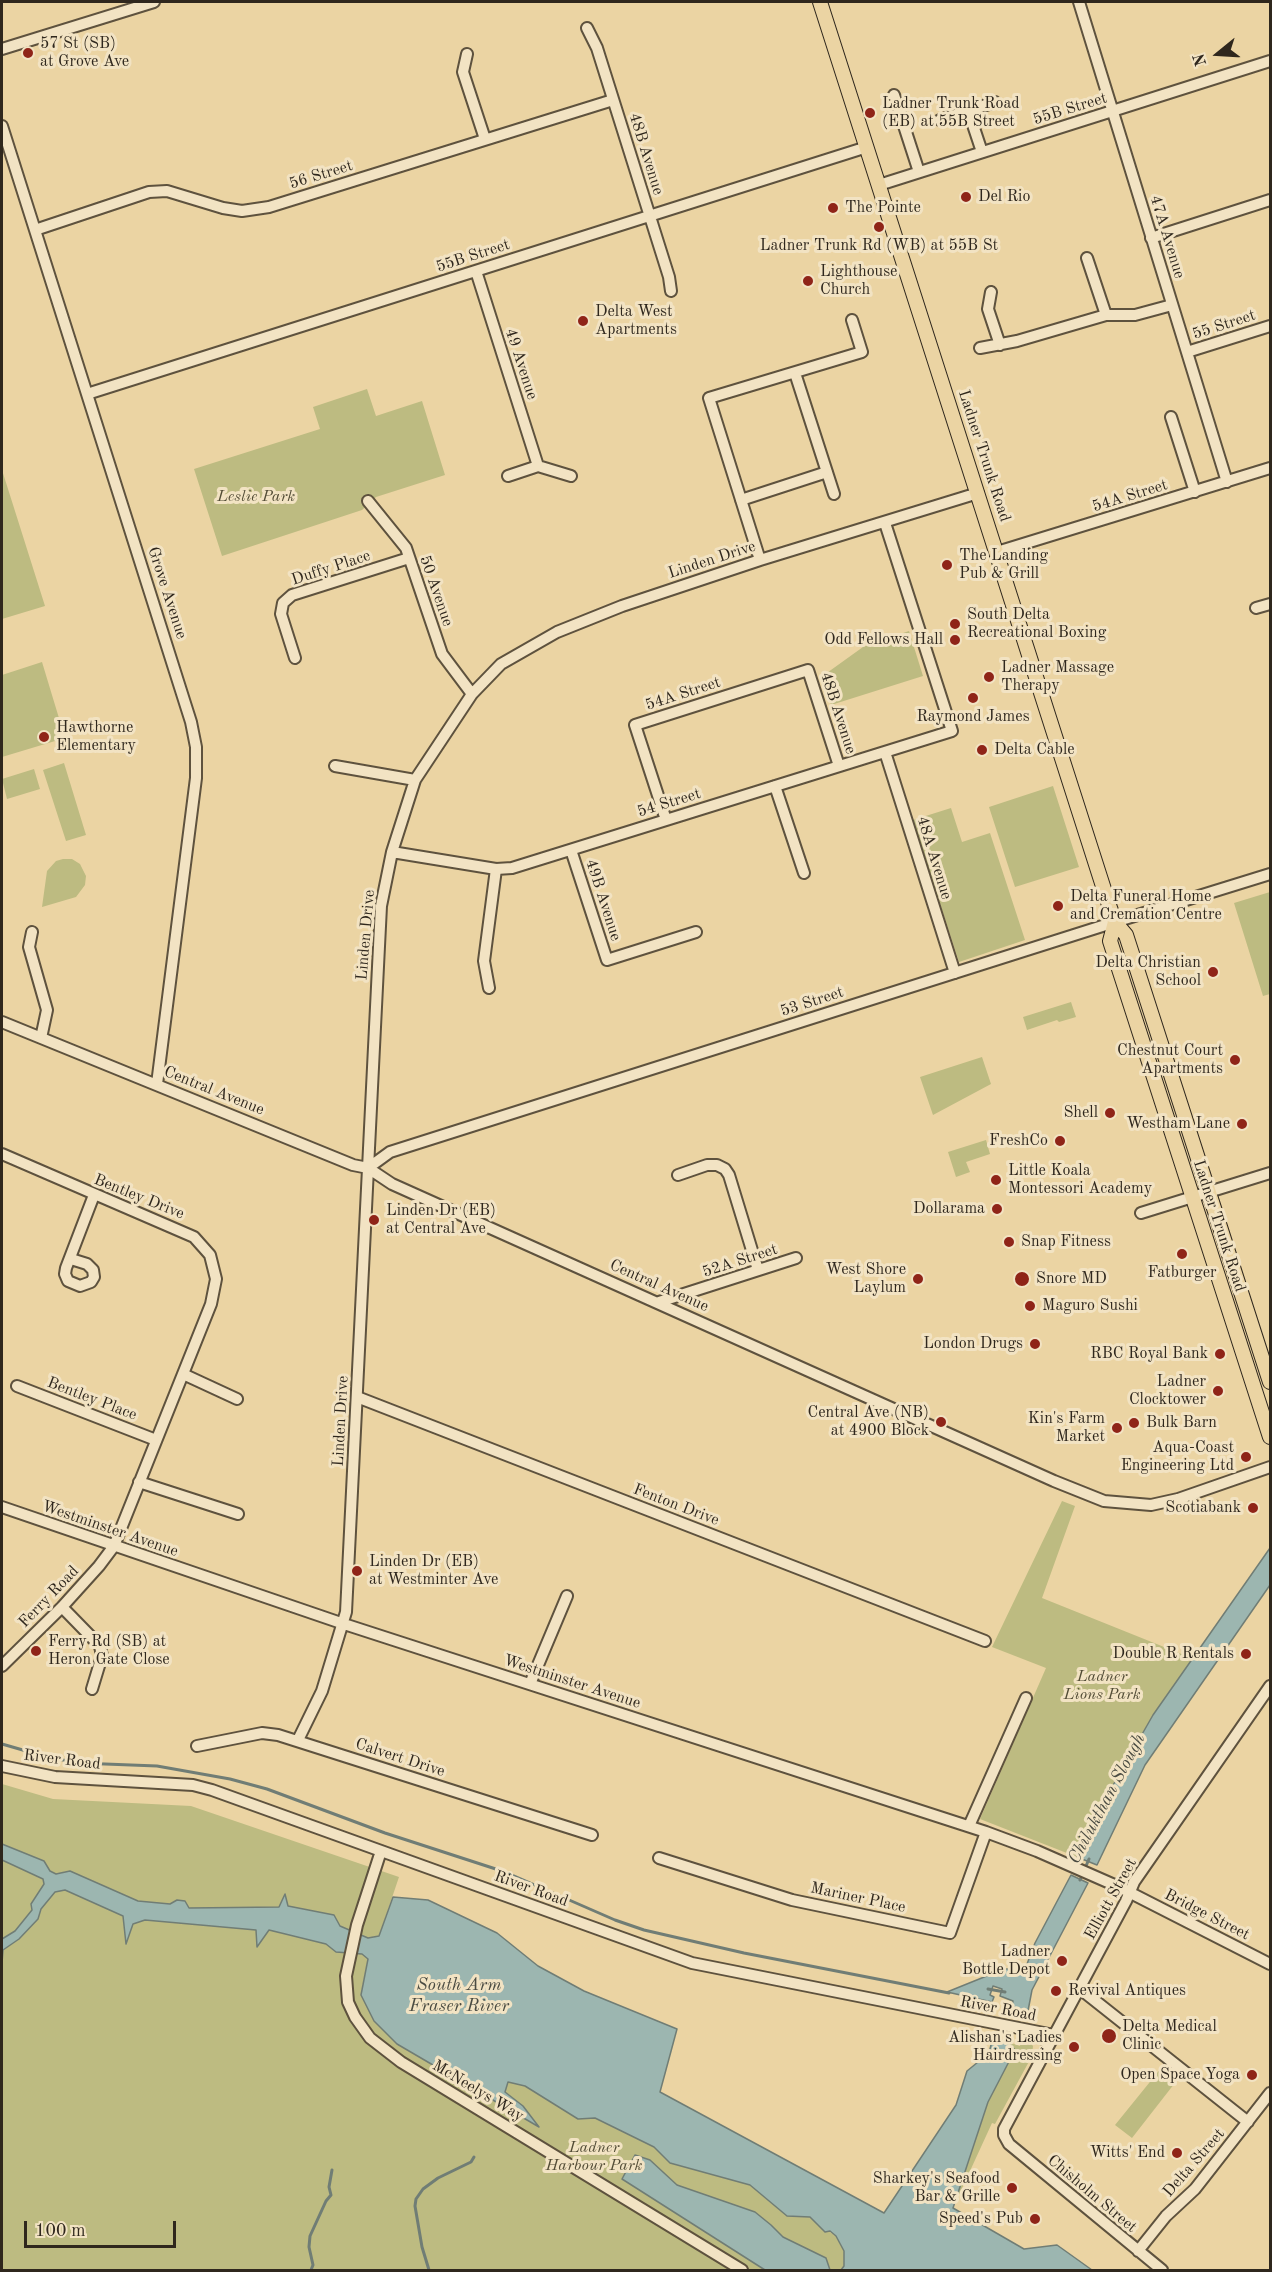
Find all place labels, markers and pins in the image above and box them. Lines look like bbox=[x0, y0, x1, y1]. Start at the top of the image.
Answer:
place label: 57 St (SB) at Grove Ave bbox=[40, 34, 129, 72]
marker: 57 St (SB) at Grove Ave bbox=[21, 46, 35, 60]
place label: Ladner Trunk Road (EB) at 55B Street bbox=[882, 94, 1020, 132]
marker: Ladner Trunk Road (EB) at 55B Street bbox=[863, 106, 877, 120]
place label: Del Rio bbox=[978, 187, 1030, 207]
marker: Del Rio bbox=[959, 190, 973, 204]
place label: The Pointe bbox=[845, 198, 921, 218]
marker: The Pointe bbox=[826, 201, 840, 215]
marker: Ladner Trunk Rd (WB) at 55B St bbox=[872, 220, 886, 234]
place label: Ladner Trunk Rd (WB) at 55B St bbox=[760, 236, 998, 256]
place label: Lighthouse Church bbox=[820, 262, 897, 300]
marker: Lighthouse Church bbox=[801, 274, 815, 288]
place label: Delta West Apartments bbox=[595, 302, 677, 340]
marker: Delta West Apartments bbox=[576, 314, 590, 328]
place label: The Landing Pub & Grill bbox=[959, 546, 1048, 584]
marker: The Landing Pub & Grill bbox=[940, 558, 954, 572]
place label: South Delta Recreational Boxing bbox=[967, 605, 1106, 643]
marker: South Delta Recreational Boxing bbox=[948, 617, 962, 631]
place label: Odd Fellows Hall bbox=[824, 630, 943, 650]
marker: Odd Fellows Hall bbox=[948, 633, 962, 647]
place label: Ladner Massage Therapy bbox=[1001, 658, 1114, 696]
marker: Ladner Massage Therapy bbox=[982, 670, 996, 684]
marker: Raymond James bbox=[966, 691, 980, 705]
place label: Raymond James bbox=[916, 707, 1030, 727]
place label: Hawthorne Elementary bbox=[56, 718, 136, 756]
marker: Hawthorne Elementary bbox=[37, 730, 51, 744]
place label: Delta Cable bbox=[994, 740, 1075, 760]
marker: Delta Cable bbox=[975, 743, 989, 757]
place label: Delta Funeral Home and Cremation Centre bbox=[1070, 887, 1222, 925]
marker: Delta Funeral Home and Cremation Centre bbox=[1051, 899, 1065, 913]
place label: Delta Christian School bbox=[1095, 953, 1201, 991]
marker: Delta Christian School bbox=[1206, 965, 1220, 979]
place label: Chestnut Court Apartments bbox=[1117, 1041, 1223, 1079]
marker: Chestnut Court Apartments bbox=[1228, 1053, 1242, 1067]
place label: Shell bbox=[1063, 1103, 1098, 1123]
marker: Shell bbox=[1103, 1106, 1117, 1120]
place label: Westham Lane bbox=[1126, 1114, 1230, 1134]
marker: Westham Lane bbox=[1235, 1117, 1249, 1131]
place label: FreshCo bbox=[989, 1131, 1048, 1151]
marker: FreshCo bbox=[1053, 1134, 1067, 1148]
place label: Little Koala Montessori Academy bbox=[1008, 1161, 1152, 1199]
marker: Little Koala Montessori Academy bbox=[989, 1173, 1003, 1187]
place label: Dollarama bbox=[913, 1199, 985, 1219]
place label: Linden Dr (EB) at Central Ave bbox=[386, 1201, 496, 1239]
marker: Dollarama bbox=[990, 1202, 1004, 1216]
marker: Linden Dr (EB) at Central Ave bbox=[367, 1213, 381, 1227]
place label: Snap Fitness bbox=[1021, 1232, 1111, 1252]
marker: Snap Fitness bbox=[1002, 1235, 1016, 1249]
marker: Fatburger bbox=[1175, 1247, 1189, 1261]
place label: West Shore Laylum bbox=[826, 1260, 906, 1298]
place label: Fatburger bbox=[1147, 1263, 1217, 1283]
place label: Snore MD bbox=[1036, 1269, 1107, 1289]
marker: Snore MD bbox=[1013, 1270, 1031, 1288]
marker: West Shore Laylum bbox=[911, 1272, 925, 1286]
place label: Maguro Sushi bbox=[1042, 1296, 1138, 1316]
marker: Maguro Sushi bbox=[1023, 1299, 1037, 1313]
place label: London Drugs bbox=[923, 1334, 1023, 1354]
marker: London Drugs bbox=[1028, 1337, 1042, 1351]
place label: RBC Royal Bank bbox=[1090, 1344, 1208, 1364]
marker: RBC Royal Bank bbox=[1213, 1347, 1227, 1361]
place label: Ladner Clocktower bbox=[1129, 1372, 1206, 1410]
marker: Ladner Clocktower bbox=[1211, 1384, 1225, 1398]
place label: Central Ave (NB) at 4900 Block bbox=[807, 1403, 929, 1441]
place label: Kin's Farm Market bbox=[1028, 1409, 1105, 1447]
place label: Bulk Barn bbox=[1146, 1413, 1217, 1433]
marker: Central Ave (NB) at 4900 Block bbox=[934, 1415, 948, 1429]
marker: Bulk Barn bbox=[1127, 1416, 1141, 1430]
marker: Kin's Farm Market bbox=[1110, 1421, 1124, 1435]
place label: Aqua-Coast Engineering Ltd bbox=[1121, 1438, 1234, 1476]
marker: Aqua-Coast Engineering Ltd bbox=[1239, 1450, 1253, 1464]
place label: Scotiabank bbox=[1165, 1498, 1241, 1518]
marker: Scotiabank bbox=[1246, 1501, 1260, 1515]
place label: Linden Dr (EB) at Westminter Ave bbox=[369, 1552, 498, 1590]
marker: Linden Dr (EB) at Westminter Ave bbox=[350, 1564, 364, 1578]
place label: Ferry Rd (SB) at Heron Gate Close bbox=[48, 1632, 170, 1670]
marker: Ferry Rd (SB) at Heron Gate Close bbox=[29, 1644, 43, 1658]
place label: Double R Rentals bbox=[1113, 1644, 1234, 1664]
marker: Double R Rentals bbox=[1239, 1647, 1253, 1661]
place label: Ladner Bottle Depot bbox=[962, 1942, 1050, 1980]
marker: Ladner Bottle Depot bbox=[1055, 1954, 1069, 1968]
place label: Revival Antiques bbox=[1068, 1981, 1186, 2001]
marker: Revival Antiques bbox=[1049, 1984, 1063, 1998]
place label: Delta Medical Clinic bbox=[1122, 2017, 1217, 2055]
marker: Delta Medical Clinic bbox=[1100, 2027, 1118, 2045]
place label: Alishan's Ladies Hairdressing bbox=[948, 2028, 1062, 2066]
marker: Alishan's Ladies Hairdressing bbox=[1067, 2040, 1081, 2054]
place label: Open Space Yoga bbox=[1120, 2065, 1240, 2085]
marker: Open Space Yoga bbox=[1245, 2068, 1259, 2082]
place label: Witts' End bbox=[1090, 2143, 1165, 2163]
marker: Witts' End bbox=[1170, 2146, 1184, 2160]
place label: Sharkey's Seafood Bar & Grille bbox=[873, 2169, 1000, 2207]
marker: Sharkey's Seafood Bar & Grille bbox=[1005, 2181, 1019, 2195]
place label: Speed's Pub bbox=[939, 2209, 1023, 2229]
marker: Speed's Pub bbox=[1028, 2212, 1042, 2226]

